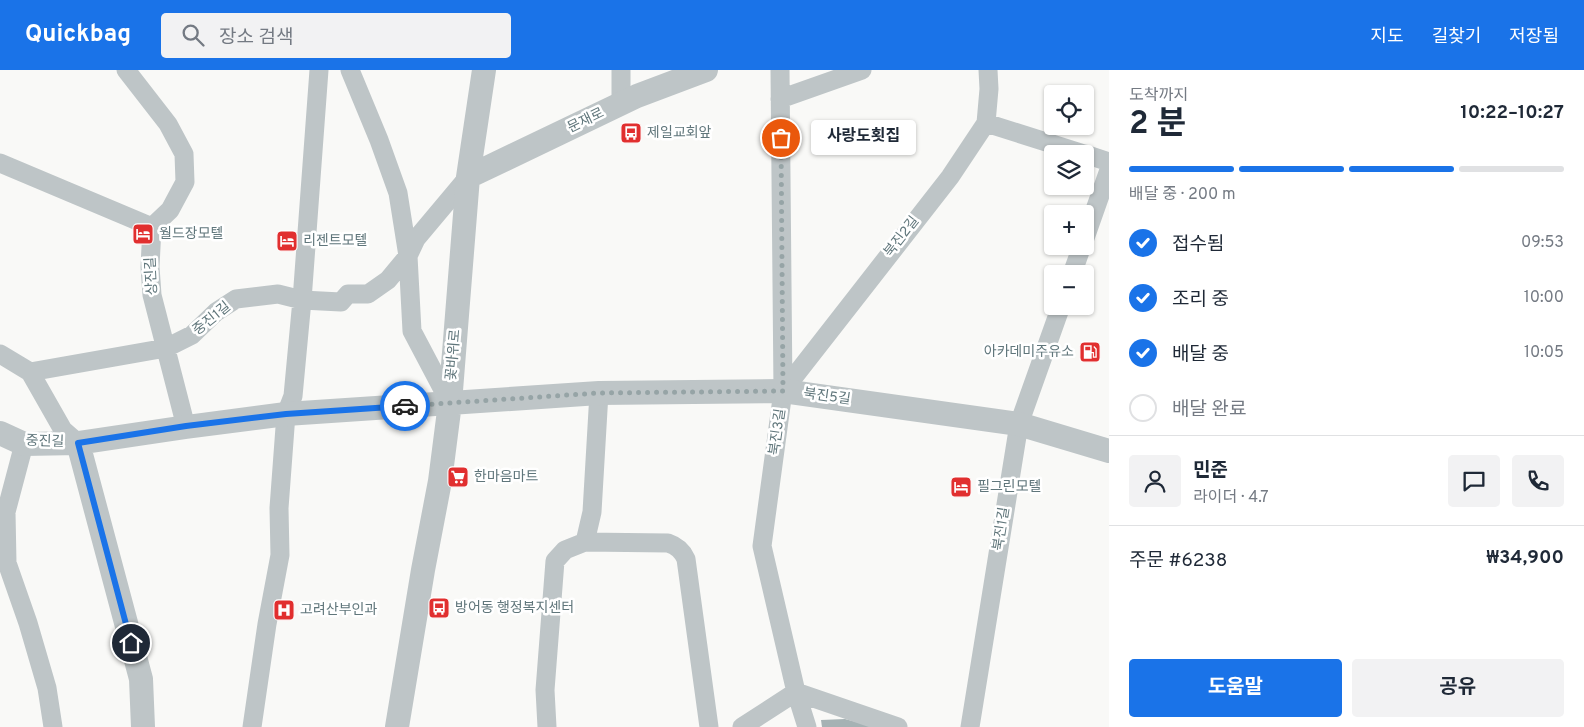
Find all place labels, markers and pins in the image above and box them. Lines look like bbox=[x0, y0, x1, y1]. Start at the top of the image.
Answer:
pin bbox=[760, 117, 802, 159]
callout: 사랑도횟집 bbox=[811, 120, 916, 156]
bus stop icon: 제일교회앞 bbox=[619, 121, 643, 145]
place label: 제일교회앞 bbox=[647, 125, 712, 142]
hotel icon: 월드장모텔 bbox=[131, 222, 155, 246]
place label: 월드장모텔 bbox=[159, 226, 223, 243]
hotel icon: 리젠트모텔 bbox=[275, 229, 299, 253]
place label: 리젠트모텔 bbox=[303, 233, 367, 250]
fuel station icon: 아카데미주유소 bbox=[1078, 340, 1102, 364]
place label: 아카데미주유소 bbox=[984, 344, 1074, 361]
supermarket icon: 한마음마트 bbox=[446, 465, 470, 489]
place label: 한마음마트 bbox=[474, 469, 539, 486]
hotel icon: 필그린모텔 bbox=[949, 475, 973, 499]
place label: 필그린모텔 bbox=[977, 479, 1041, 496]
bus stop icon: 방어동 행정복지센터 bbox=[427, 596, 451, 620]
hospital icon: 고려산부인과 bbox=[272, 598, 296, 622]
place label: 방어동 행정복지센터 bbox=[455, 600, 574, 617]
place label: 고려산부인과 bbox=[300, 602, 377, 619]
pin bbox=[110, 622, 152, 664]

